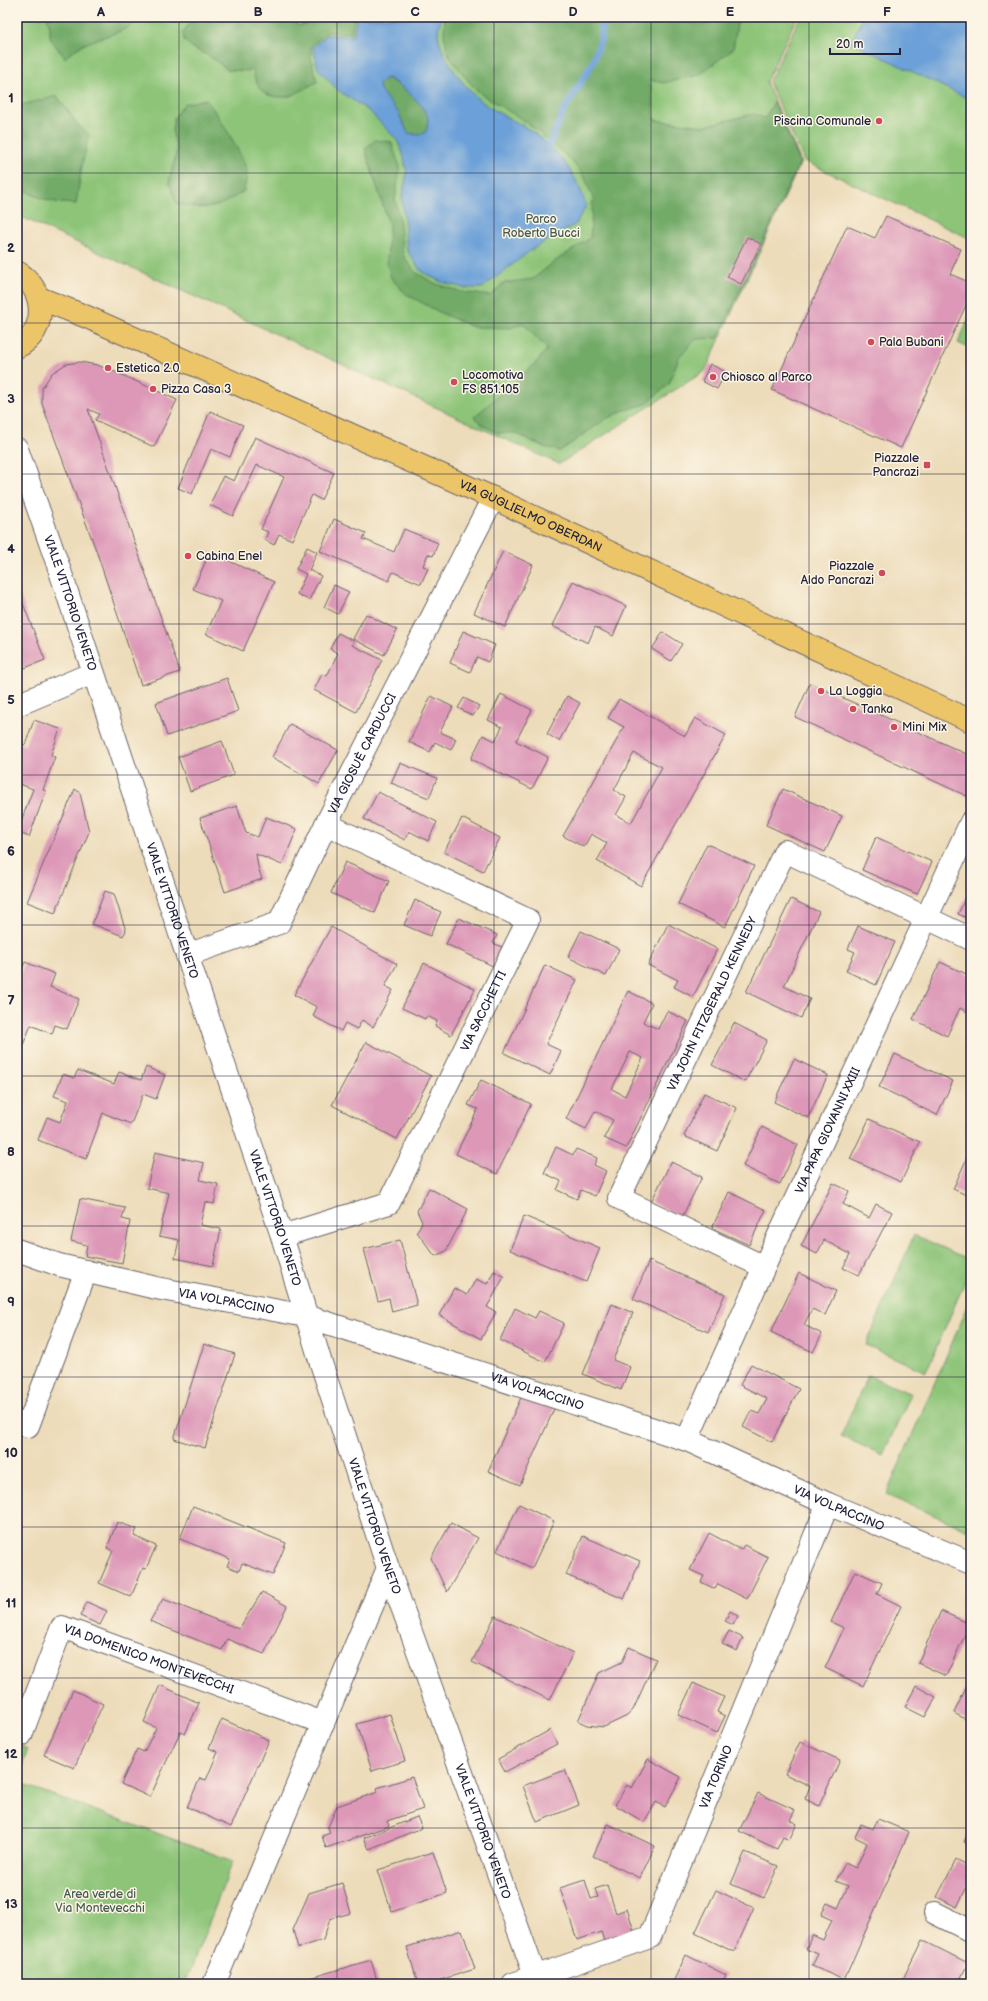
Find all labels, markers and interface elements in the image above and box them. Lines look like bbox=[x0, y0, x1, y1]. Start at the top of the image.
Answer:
text: A bbox=[96, 4, 105, 20]
text: B bbox=[253, 4, 263, 20]
text: C bbox=[410, 4, 420, 20]
text: D bbox=[568, 4, 578, 20]
text: E bbox=[726, 4, 735, 20]
text: F bbox=[883, 4, 891, 20]
scale bar bbox=[830, 30, 900, 56]
text: 20 m bbox=[836, 37, 863, 52]
text: 1 bbox=[8, 90, 14, 106]
place label: Piscina Comunale bbox=[774, 114, 871, 129]
marker: Piscina Comunale bbox=[874, 116, 884, 126]
park label: Parco Roberto Bucci bbox=[502, 212, 580, 241]
text: 2 bbox=[7, 240, 15, 256]
place label: Pala Bubani bbox=[879, 335, 944, 350]
marker: Pala Bubani bbox=[866, 337, 876, 347]
place label: Estetica 2.0 bbox=[116, 361, 180, 376]
marker: Estetica 2.0 bbox=[103, 363, 113, 373]
place label: Locomotiva FS 851.105 bbox=[462, 368, 524, 397]
place label: Chiosco al Parco bbox=[721, 370, 812, 385]
marker: Chiosco al Parco bbox=[708, 372, 718, 382]
marker: Locomotiva FS 851.105 bbox=[449, 377, 459, 387]
place label: Pizza Casa 3 bbox=[161, 382, 231, 397]
marker: Pizza Casa 3 bbox=[148, 384, 158, 394]
text: 3 bbox=[7, 391, 15, 407]
place label: Piazzale Pancrazi bbox=[873, 451, 919, 480]
marker: Piazzale Pancrazi bbox=[922, 460, 932, 470]
street label: VIA GUGLIELMO OBERDAN bbox=[457, 477, 604, 556]
street label: VIALE VITTORIO VENETO bbox=[40, 533, 100, 673]
text: 4 bbox=[7, 541, 15, 557]
place label: Cabina Enel bbox=[196, 549, 262, 564]
marker: Cabina Enel bbox=[183, 551, 193, 561]
place label: Piazzale Aldo Pancrazi bbox=[801, 559, 874, 588]
marker: Piazzale Aldo Pancrazi bbox=[877, 568, 887, 578]
place label: La Loggia bbox=[829, 684, 883, 699]
marker: La Loggia bbox=[816, 686, 826, 696]
street label: VIA GIOSUÈ CARDUCCI bbox=[325, 691, 400, 817]
text: 5 bbox=[7, 692, 15, 708]
place label: Tanka bbox=[861, 702, 893, 717]
marker: Tanka bbox=[848, 704, 858, 714]
place label: Mini Mix bbox=[902, 720, 947, 735]
marker: Mini Mix bbox=[889, 722, 899, 732]
street label: VIALE VITTORIO VENETO bbox=[142, 841, 201, 981]
text: 6 bbox=[7, 843, 15, 859]
street label: VIA JOHN FITZGERALD KENNEDY bbox=[664, 913, 761, 1093]
street label: VIA SACCHETTI bbox=[458, 968, 510, 1054]
text: 7 bbox=[7, 993, 15, 1009]
street label: VIA PAPA GIOVANNI XXIII bbox=[792, 1065, 864, 1196]
text: 8 bbox=[7, 1144, 15, 1160]
street label: VIALE VITTORIO VENETO bbox=[245, 1148, 304, 1288]
street label: VIA VOLPACCINO bbox=[177, 1285, 276, 1318]
text: 9 bbox=[7, 1294, 15, 1310]
street label: VIA VOLPACCINO bbox=[488, 1370, 586, 1414]
text: 10 bbox=[4, 1445, 18, 1461]
street label: VIALE VITTORIO VENETO bbox=[345, 1456, 404, 1596]
street label: VIA VOLPACCINO bbox=[791, 1482, 886, 1534]
text: 11 bbox=[6, 1595, 16, 1611]
street label: VIA DOMENICO MONTEVECCHI bbox=[62, 1621, 236, 1698]
street label: VIA TORINO bbox=[697, 1743, 736, 1811]
text: 12 bbox=[4, 1746, 18, 1762]
street label: VIALE VITTORIO VENETO bbox=[451, 1762, 514, 1901]
park label: Area verde di Via Montevecchi bbox=[55, 1887, 145, 1916]
text: 13 bbox=[4, 1896, 18, 1912]

